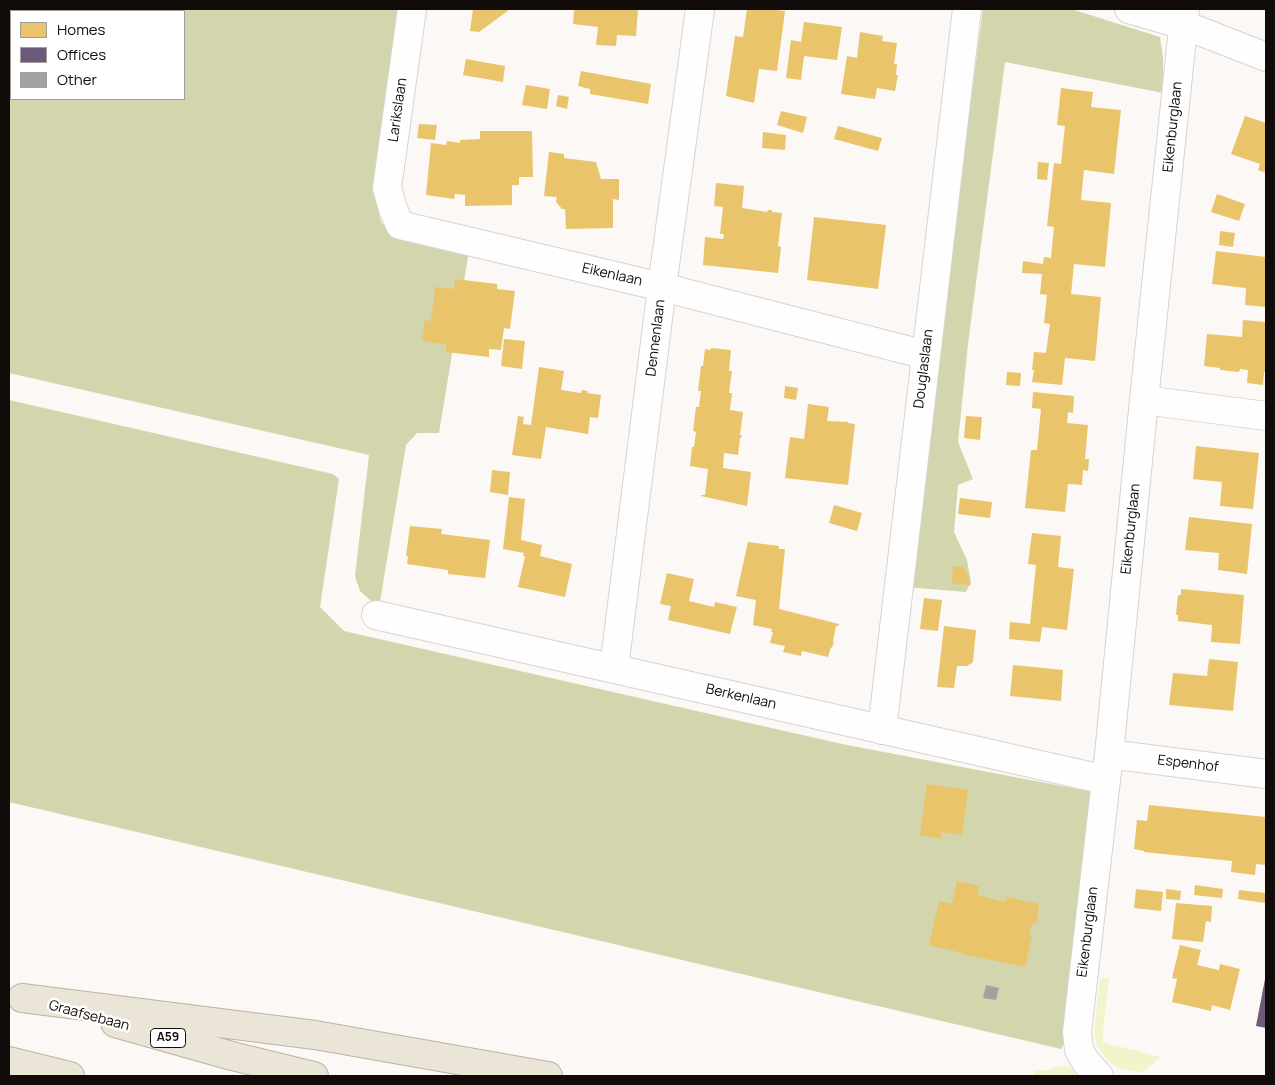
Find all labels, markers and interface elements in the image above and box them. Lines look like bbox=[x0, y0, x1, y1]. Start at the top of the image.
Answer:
legend bbox=[10, 10, 185, 100]
text: Homes bbox=[57, 19, 105, 40]
text: Offices bbox=[57, 44, 106, 65]
text: Other bbox=[57, 69, 97, 90]
street label: Larikslaan bbox=[385, 77, 411, 143]
street label: Eikenburglaan bbox=[1160, 81, 1186, 173]
street label: Eikenlaan bbox=[580, 260, 644, 290]
street label: Dennenlaan bbox=[643, 299, 669, 377]
street label: Douglaslaan bbox=[911, 328, 937, 410]
street label: Eikenburglaan bbox=[1118, 483, 1144, 575]
street label: Berkenlaan bbox=[704, 681, 778, 713]
street label: Espenhof bbox=[1156, 752, 1220, 776]
street label: Eikenburglaan bbox=[1074, 886, 1102, 978]
street label: Graafsebaan bbox=[47, 997, 131, 1035]
road number: A59 bbox=[150, 1028, 186, 1048]

